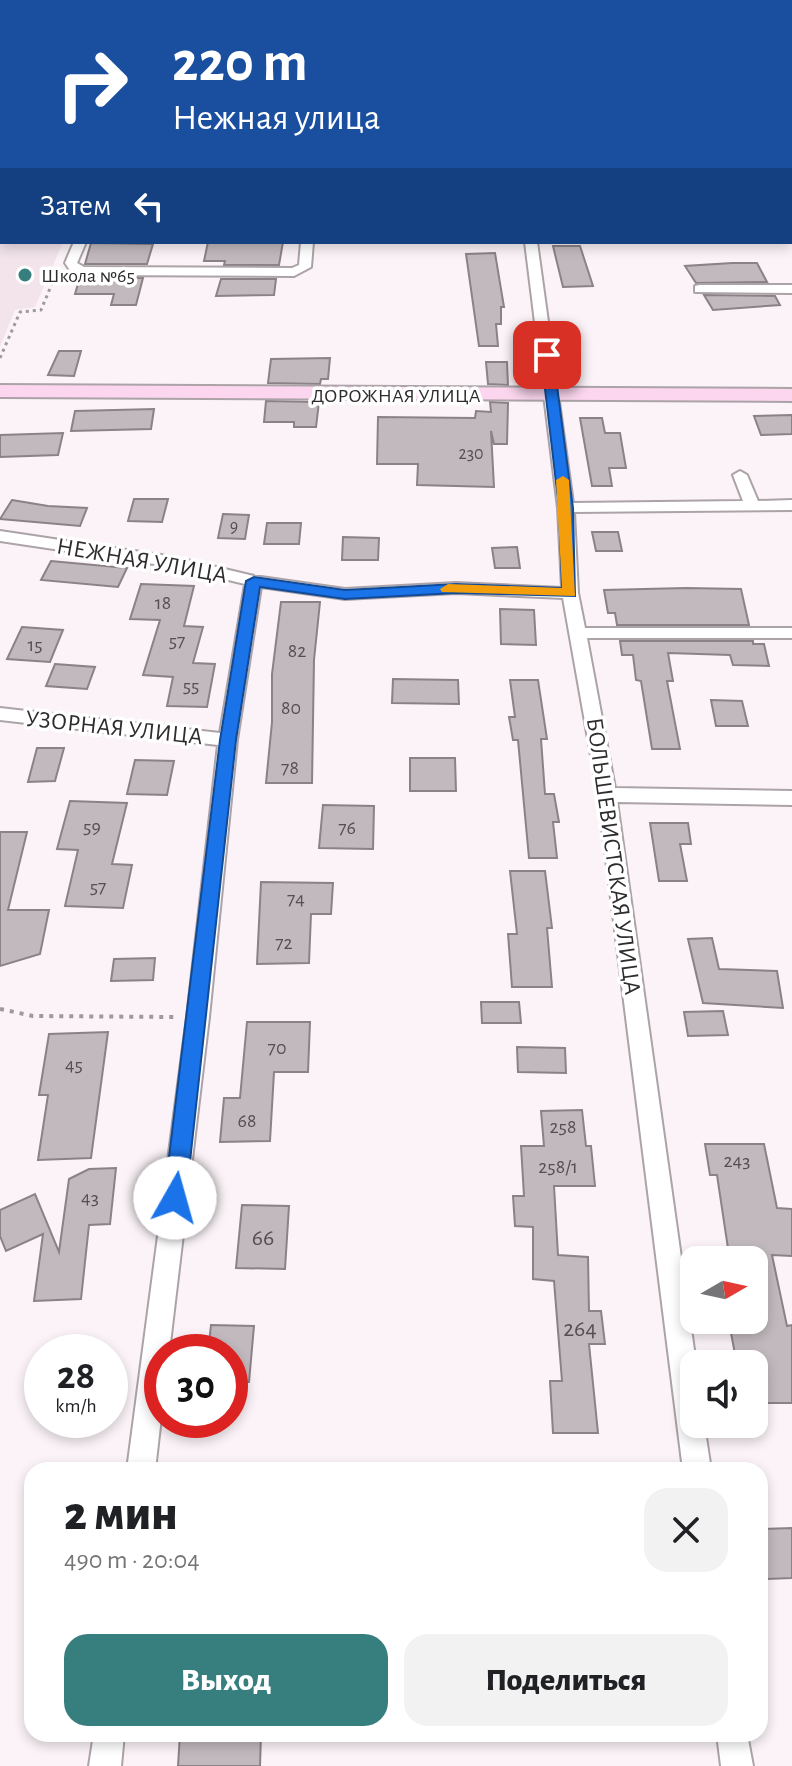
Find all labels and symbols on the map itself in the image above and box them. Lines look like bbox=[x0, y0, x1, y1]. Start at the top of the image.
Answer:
marker: Школа №65 bbox=[16, 266, 34, 284]
place label: Школа №65 bbox=[41, 266, 135, 286]
pin bbox=[513, 321, 581, 389]
street label: ДОРОЖНАЯ УЛИЦА bbox=[311, 386, 481, 406]
house number: 230 bbox=[458, 445, 484, 463]
house number: 9 bbox=[230, 518, 238, 536]
street label: НЕЖНАЯ УЛИЦА bbox=[55, 534, 229, 588]
house number: 18 bbox=[155, 593, 171, 613]
house number: 57 bbox=[169, 631, 185, 651]
house number: 15 bbox=[27, 635, 43, 655]
house number: 82 bbox=[288, 641, 306, 661]
house number: 55 bbox=[183, 676, 199, 696]
house number: 80 bbox=[281, 698, 301, 718]
street label: УЗОРНАЯ УЛИЦА bbox=[24, 707, 204, 749]
street label: БОЛЬШЕВИСТСКАЯ УЛИЦА bbox=[582, 716, 644, 996]
house number: 78 bbox=[281, 758, 299, 778]
house number: 59 bbox=[83, 817, 101, 837]
house number: 76 bbox=[338, 818, 356, 838]
house number: 57 bbox=[90, 877, 106, 897]
house number: 74 bbox=[287, 889, 305, 909]
house number: 72 bbox=[275, 933, 293, 953]
house number: 70 bbox=[268, 1038, 286, 1058]
house number: 45 bbox=[65, 1055, 83, 1075]
house number: 68 bbox=[238, 1111, 256, 1131]
house number: 258 bbox=[550, 1117, 576, 1137]
house number: 243 bbox=[724, 1151, 750, 1171]
position arrow bbox=[133, 1156, 217, 1240]
house number: 258/1 bbox=[538, 1157, 578, 1177]
house number: 43 bbox=[81, 1188, 99, 1208]
house number: 66 bbox=[252, 1226, 274, 1250]
north arrow bbox=[680, 1246, 768, 1334]
house number: 264 bbox=[563, 1317, 597, 1341]
speed limit sign: 30 bbox=[144, 1334, 248, 1438]

